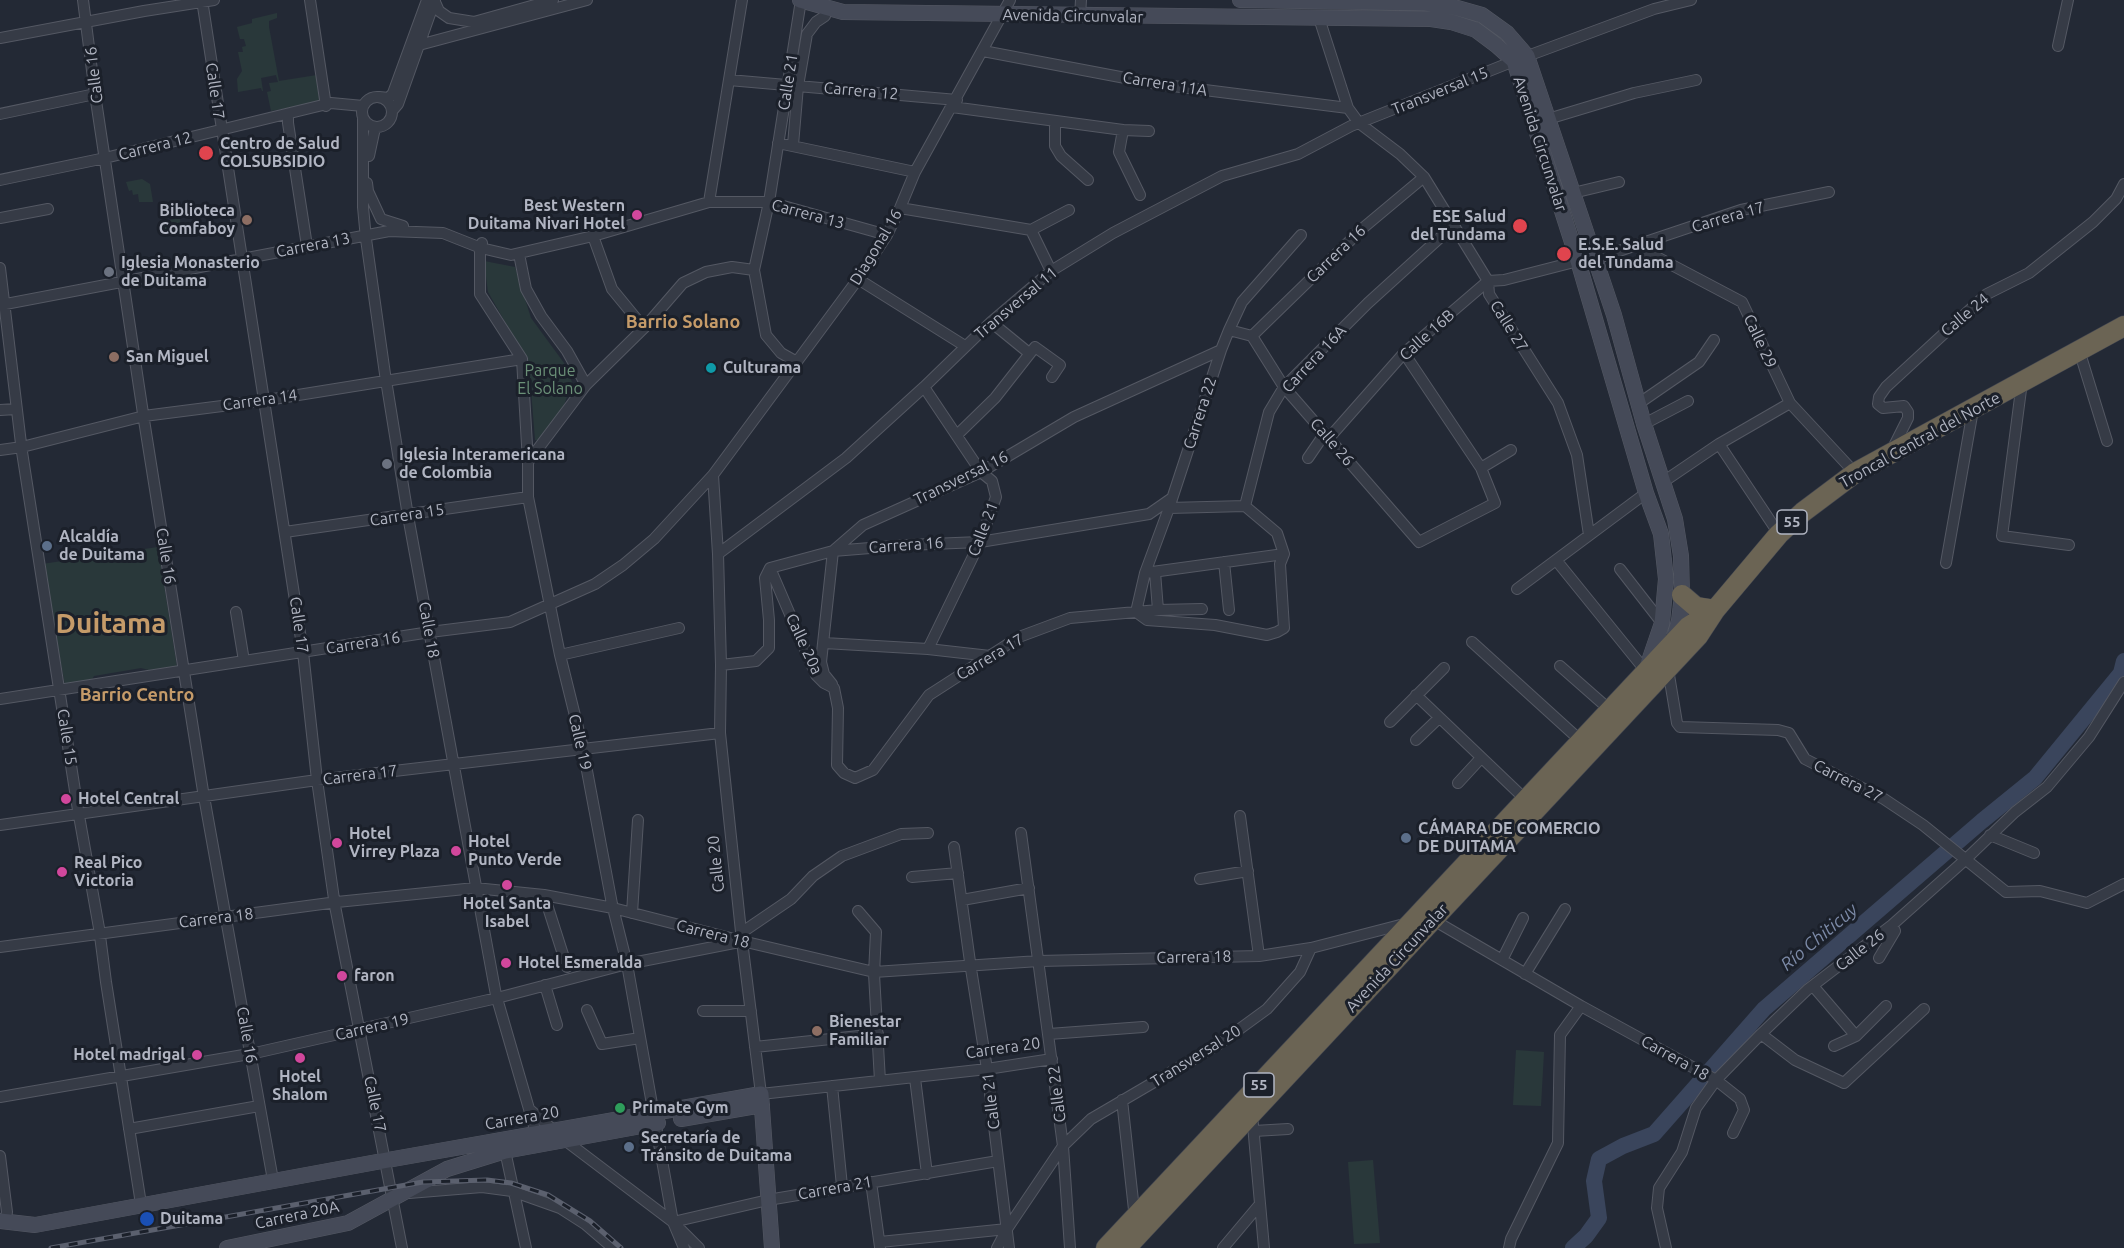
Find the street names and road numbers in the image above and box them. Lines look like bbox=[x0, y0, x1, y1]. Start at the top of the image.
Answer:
street label: Avenida Circunvalar bbox=[1002, 5, 1144, 27]
street label: Calle 16 bbox=[81, 46, 107, 104]
street label: Calle 21 bbox=[774, 52, 802, 112]
street label: Calle 17 bbox=[202, 61, 228, 121]
street label: Transversal 15 bbox=[1389, 63, 1491, 119]
street label: Carrera 11A bbox=[1121, 68, 1209, 100]
street label: Avenida Circunvalar bbox=[1509, 74, 1571, 214]
street label: Carrera 12 bbox=[823, 78, 899, 104]
street label: Carrera 12 bbox=[116, 128, 194, 164]
street label: Carrera 13 bbox=[769, 195, 847, 233]
street label: Carrera 17 bbox=[1689, 197, 1767, 237]
street label: Diagonal 16 bbox=[846, 206, 906, 288]
street label: Carrera 16 bbox=[1302, 221, 1370, 287]
street label: Carrera 13 bbox=[274, 228, 352, 262]
street label: Transversal 11 bbox=[971, 263, 1061, 343]
street label: Calle 24 bbox=[1937, 289, 1993, 341]
street label: Calle 27 bbox=[1486, 297, 1532, 355]
street label: Calle 16B bbox=[1396, 305, 1458, 365]
street label: Calle 29 bbox=[1739, 311, 1781, 371]
street label: Carrera 16A bbox=[1278, 321, 1350, 397]
street label: Carrera 22 bbox=[1179, 374, 1221, 452]
street label: Carrera 14 bbox=[222, 385, 298, 415]
street label: Troncal Central del Norte bbox=[1836, 388, 2004, 492]
street label: Calle 26 bbox=[1306, 414, 1358, 470]
street label: Transversal 16 bbox=[911, 447, 1011, 509]
street label: Calle 21 bbox=[964, 499, 1002, 559]
street label: Carrera 15 bbox=[368, 500, 446, 530]
road number: 55 bbox=[1777, 510, 1807, 534]
street label: Calle 16 bbox=[152, 526, 180, 586]
street label: Carrera 16 bbox=[868, 533, 944, 557]
street label: Calle 17 bbox=[286, 595, 312, 655]
street label: Calle 18 bbox=[415, 600, 443, 660]
street label: Calle 20a bbox=[782, 610, 826, 678]
street label: Carrera 16 bbox=[324, 628, 402, 658]
street label: Carrera 17 bbox=[953, 629, 1027, 685]
street label: Calle 15 bbox=[53, 707, 81, 767]
street label: Calle 19 bbox=[564, 712, 596, 772]
street label: Carrera 27 bbox=[1810, 755, 1886, 807]
street label: Carrera 17 bbox=[322, 761, 398, 789]
street label: Calle 20 bbox=[703, 835, 729, 893]
street label: Avenida Circunvalar bbox=[1342, 900, 1452, 1016]
street label: Carrera 18 bbox=[178, 904, 254, 932]
street label: Carrera 18 bbox=[674, 916, 752, 952]
street label: Calle 26 bbox=[1832, 925, 1888, 975]
street label: Carrera 18 bbox=[1156, 947, 1232, 967]
street label: Calle 16 bbox=[233, 1005, 261, 1065]
street label: Carrera 19 bbox=[333, 1009, 411, 1045]
street label: Transversal 20 bbox=[1147, 1021, 1245, 1091]
street label: Carrera 18 bbox=[1638, 1031, 1712, 1085]
street label: Carrera 20 bbox=[965, 1033, 1041, 1063]
street label: Calle 22 bbox=[1044, 1065, 1070, 1123]
street label: Calle 21 bbox=[978, 1072, 1004, 1130]
road number: 55 bbox=[1244, 1073, 1274, 1097]
street label: Calle 17 bbox=[360, 1074, 390, 1134]
street label: Carrera 20 bbox=[483, 1102, 561, 1134]
street label: Carrera 21 bbox=[796, 1172, 874, 1204]
street label: Carrera 20A bbox=[253, 1197, 341, 1233]

